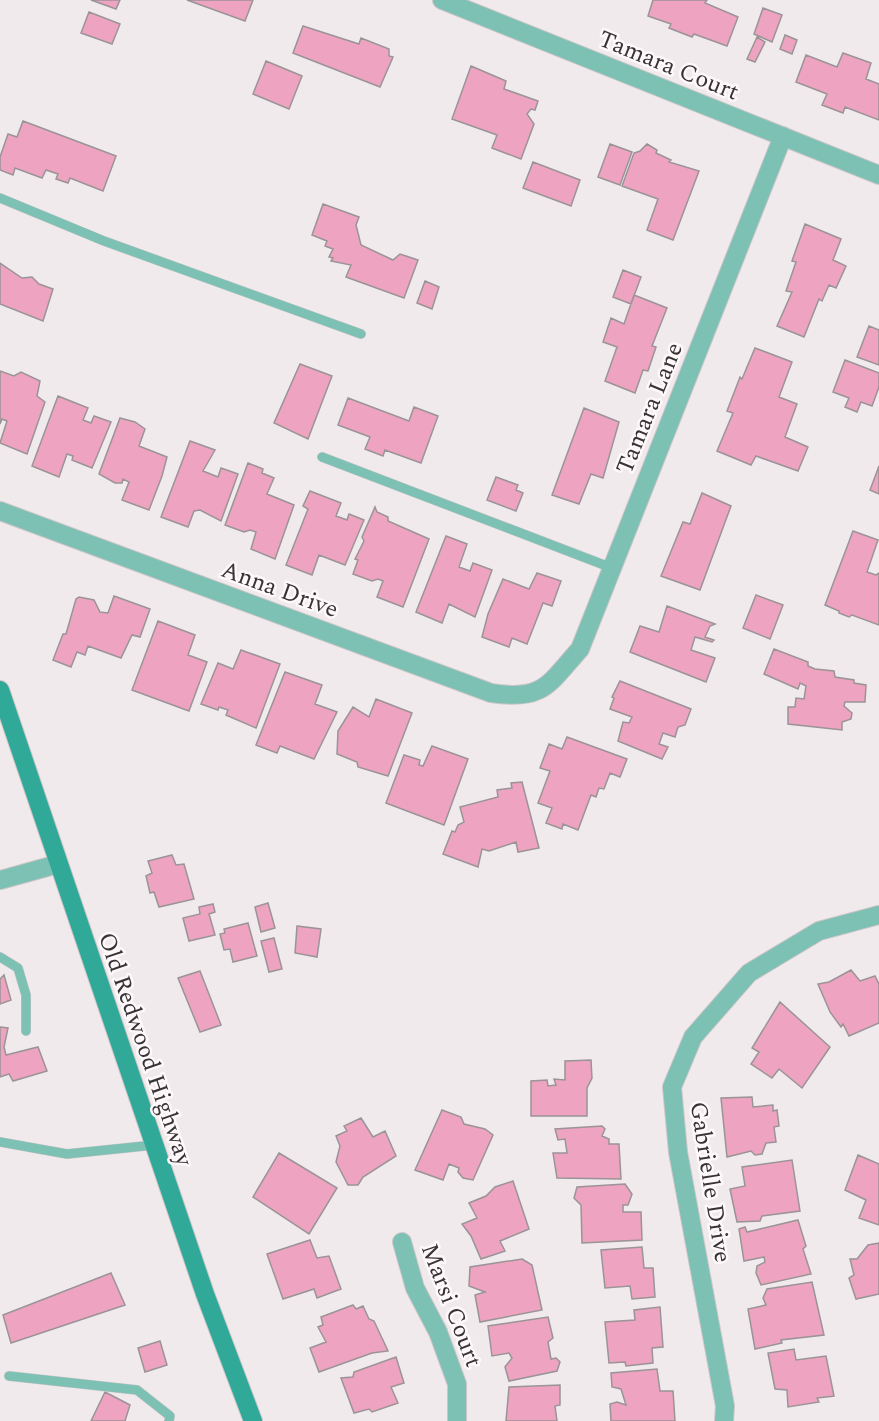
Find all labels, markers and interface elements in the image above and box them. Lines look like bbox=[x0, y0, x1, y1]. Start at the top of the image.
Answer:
street label: Tamara Court bbox=[593, 21, 744, 110]
street label: Tamara Lane bbox=[607, 337, 693, 480]
street label: Anna Drive bbox=[216, 552, 343, 628]
street label: Old Redwood Highway bbox=[88, 928, 202, 1172]
street label: Gabrielle Drive bbox=[680, 1099, 741, 1265]
street label: Marsi Court bbox=[411, 1238, 491, 1373]

